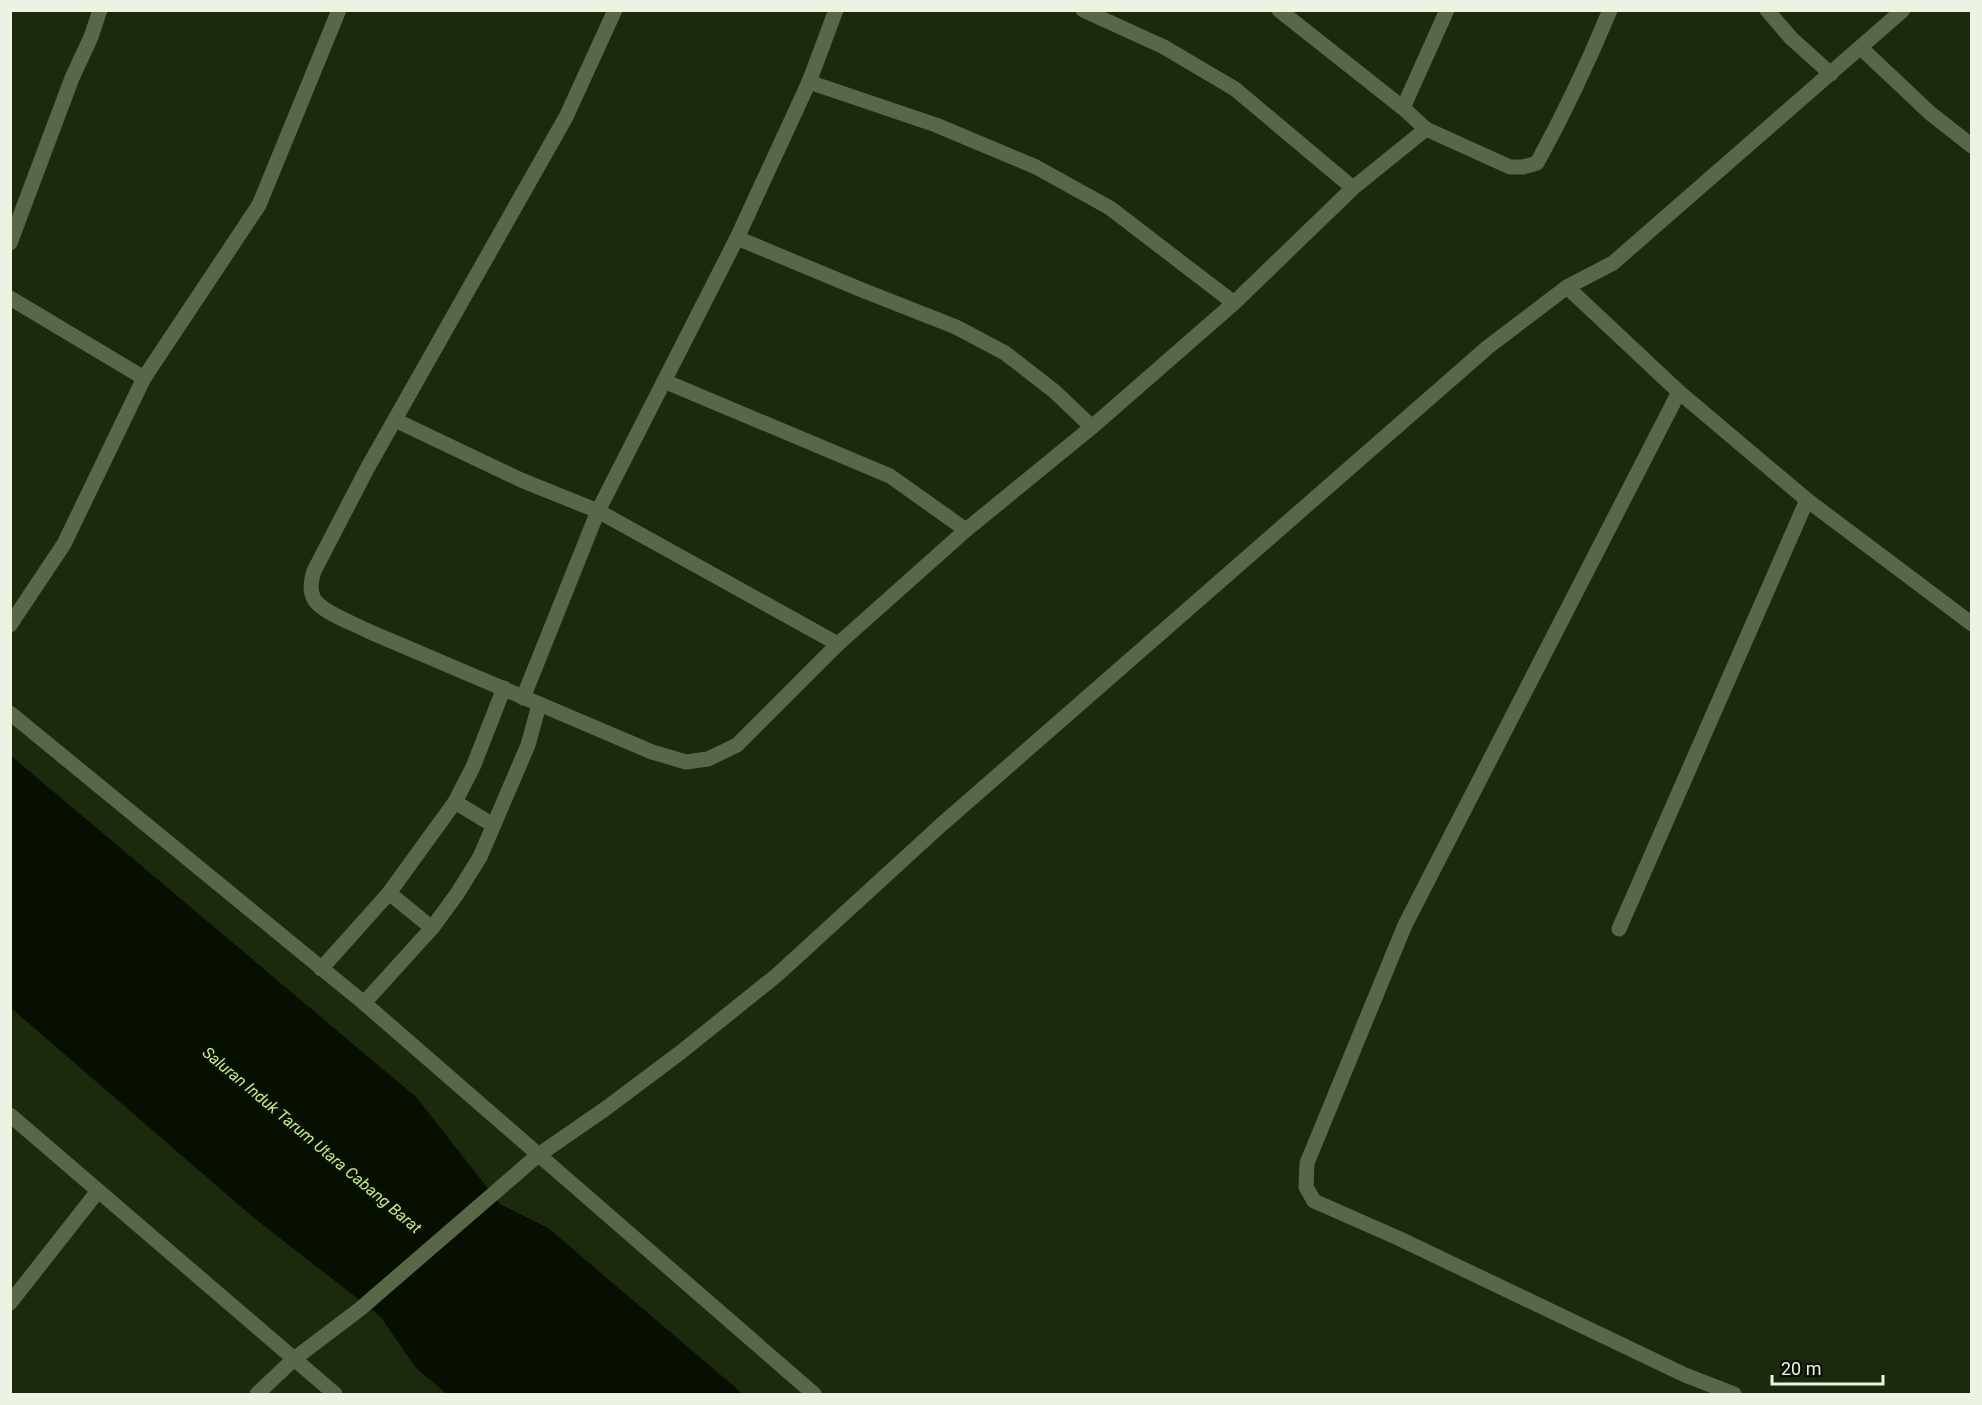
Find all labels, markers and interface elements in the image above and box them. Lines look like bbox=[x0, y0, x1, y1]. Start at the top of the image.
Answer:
water label: Saluran Induk Tarum Utara Cabang Barat bbox=[199, 1043, 426, 1238]
scale bar bbox=[1772, 1348, 1883, 1386]
text: 20 m bbox=[1781, 1358, 1821, 1379]

